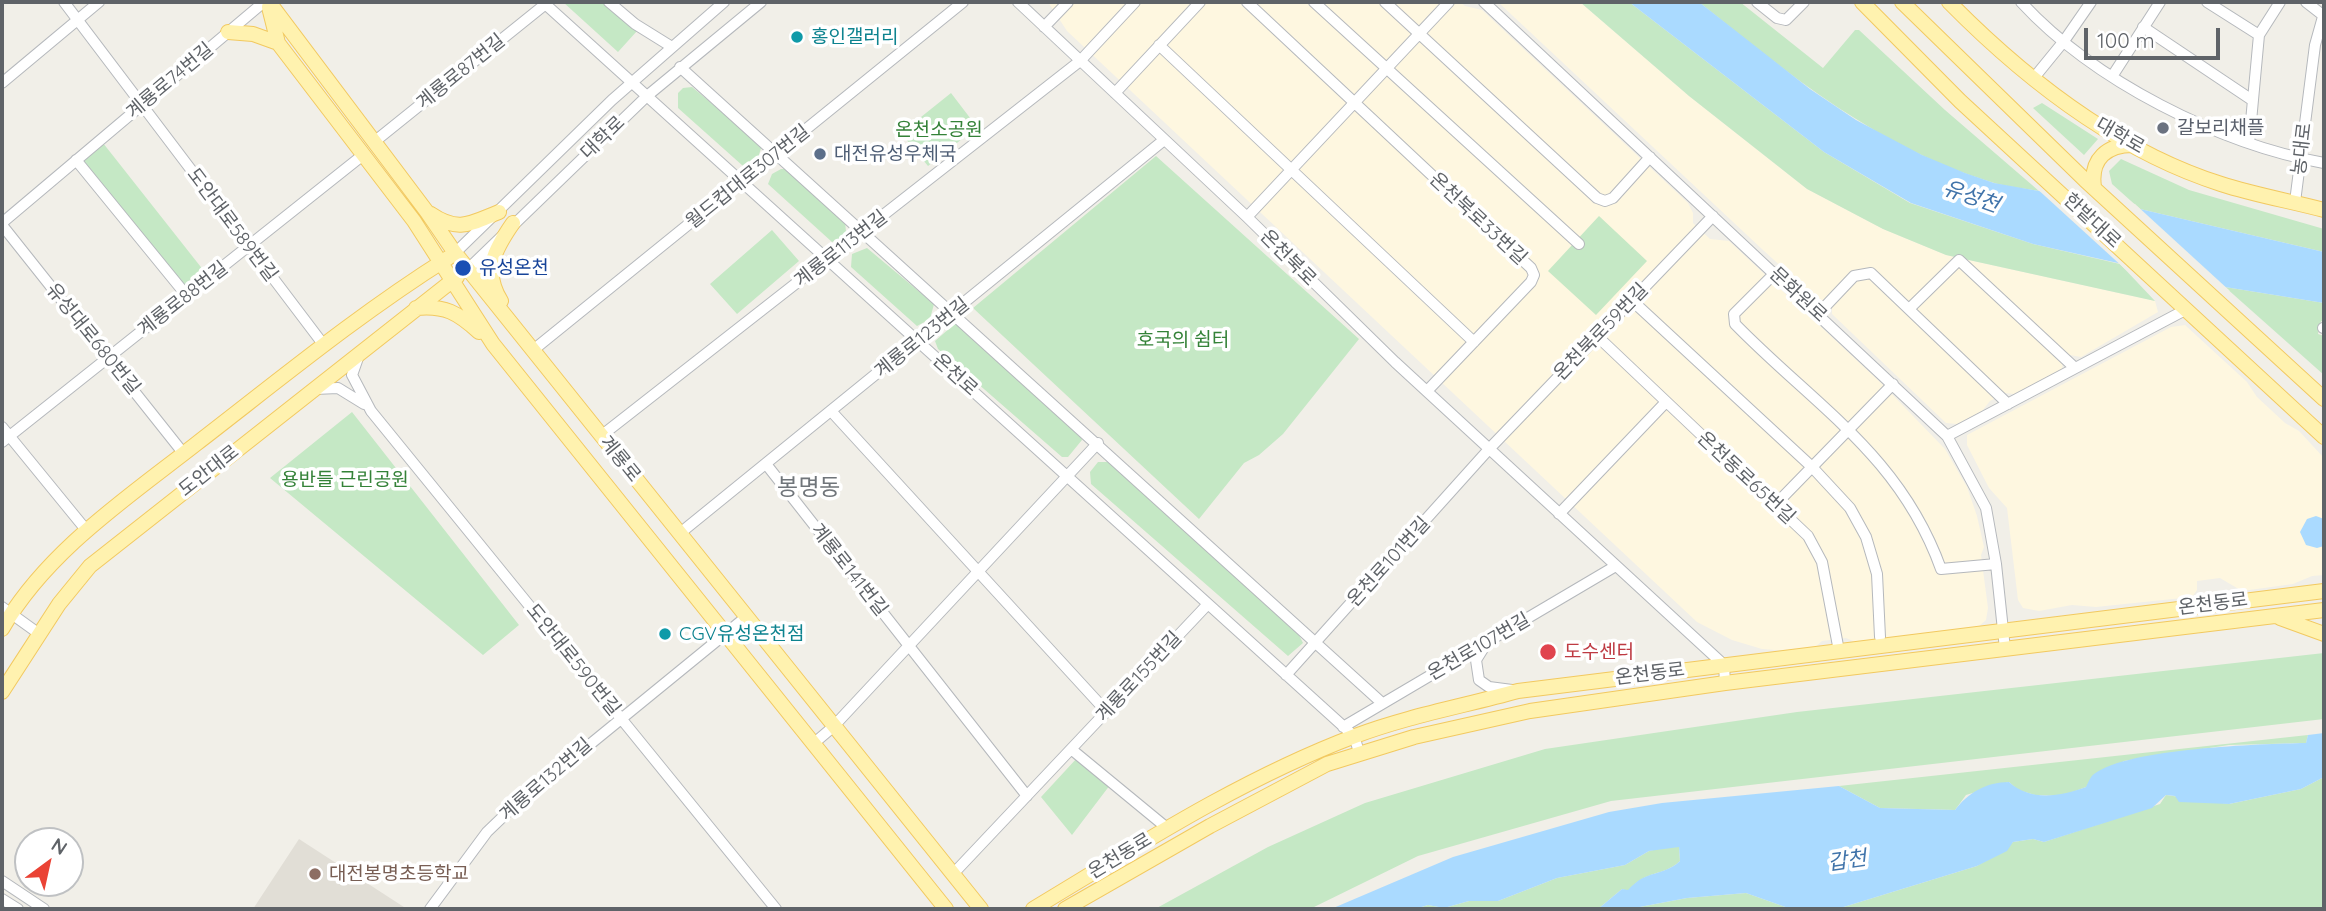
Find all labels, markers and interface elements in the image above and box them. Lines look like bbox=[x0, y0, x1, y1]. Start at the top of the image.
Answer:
scale bar bbox=[2088, 14, 2224, 58]
place label: 홍인갤러리 bbox=[811, 26, 898, 48]
text: 100 m bbox=[2097, 27, 2155, 53]
marker: 홍인갤러리 bbox=[789, 29, 805, 45]
street label: 계룡로87번길 bbox=[412, 30, 510, 114]
street label: 계룡로74번길 bbox=[122, 38, 218, 124]
street label: 대학로 bbox=[576, 112, 630, 164]
street label: 대학로 bbox=[2092, 113, 2148, 159]
place label: 갈보리채플 bbox=[2177, 117, 2264, 139]
park label: 온천소공원 bbox=[895, 119, 983, 141]
street label: 월드컵대로307번길 bbox=[682, 120, 814, 234]
marker: 갈보리채플 bbox=[2155, 120, 2171, 136]
street label: 농대로 bbox=[2287, 122, 2317, 176]
place label: 대전유성우체국 bbox=[834, 143, 956, 165]
marker: 대전유성우체국 bbox=[812, 146, 828, 162]
street label: 도안대로589번길 bbox=[182, 164, 282, 286]
street label: 온천북로33번길 bbox=[1425, 168, 1531, 270]
water label: 유성천 bbox=[1939, 176, 2003, 218]
street label: 한밭대로 bbox=[2059, 189, 2125, 253]
street label: 계룡로113번길 bbox=[790, 206, 892, 292]
street label: 온천북로 bbox=[1255, 225, 1321, 291]
street label: 계룡로88번길 bbox=[133, 257, 233, 341]
place label: 유성온천 bbox=[479, 257, 549, 279]
marker: 유성온천 bbox=[453, 258, 473, 278]
street label: 문화원로 bbox=[1765, 263, 1831, 327]
street label: 유성대로680번길 bbox=[41, 279, 145, 399]
street label: 온천북로59번길 bbox=[1549, 279, 1653, 385]
street label: 계룡로123번길 bbox=[870, 293, 974, 383]
park label: 호국의 쉼터 bbox=[1137, 329, 1229, 351]
street label: 온천로 bbox=[928, 349, 982, 401]
street label: 온천동로65번길 bbox=[1692, 427, 1800, 529]
street label: 계룡로 bbox=[595, 431, 645, 487]
street label: 도안대로 bbox=[174, 440, 244, 502]
park label: 용반들 근린공원 bbox=[281, 469, 409, 491]
district label: 봉명동 bbox=[777, 474, 841, 502]
street label: 온천로101번길 bbox=[1343, 512, 1435, 612]
street label: 계룡로141번길 bbox=[806, 519, 892, 621]
street label: 온천동로 bbox=[2177, 588, 2249, 620]
street label: 도안대로590번길 bbox=[521, 600, 625, 720]
street label: 온천로107번길 bbox=[1424, 609, 1534, 685]
place label: CGV유성온천점 bbox=[679, 623, 804, 645]
marker: CGV유성온천점 bbox=[657, 626, 673, 642]
street label: 계룡로155번길 bbox=[1091, 627, 1187, 727]
place label: 도수센터 bbox=[1564, 641, 1634, 663]
marker: 도수센터 bbox=[1538, 642, 1558, 662]
street label: 온천동로 bbox=[1614, 658, 1686, 690]
street label: 계룡로132번길 bbox=[495, 734, 597, 826]
north arrow bbox=[14, 827, 84, 897]
street label: 온천동로 bbox=[1084, 828, 1156, 884]
text: N bbox=[47, 832, 72, 860]
water label: 갑천 bbox=[1826, 846, 1868, 876]
place label: 대전봉명초등학교 bbox=[329, 863, 469, 885]
marker: 대전봉명초등학교 bbox=[307, 866, 323, 882]

